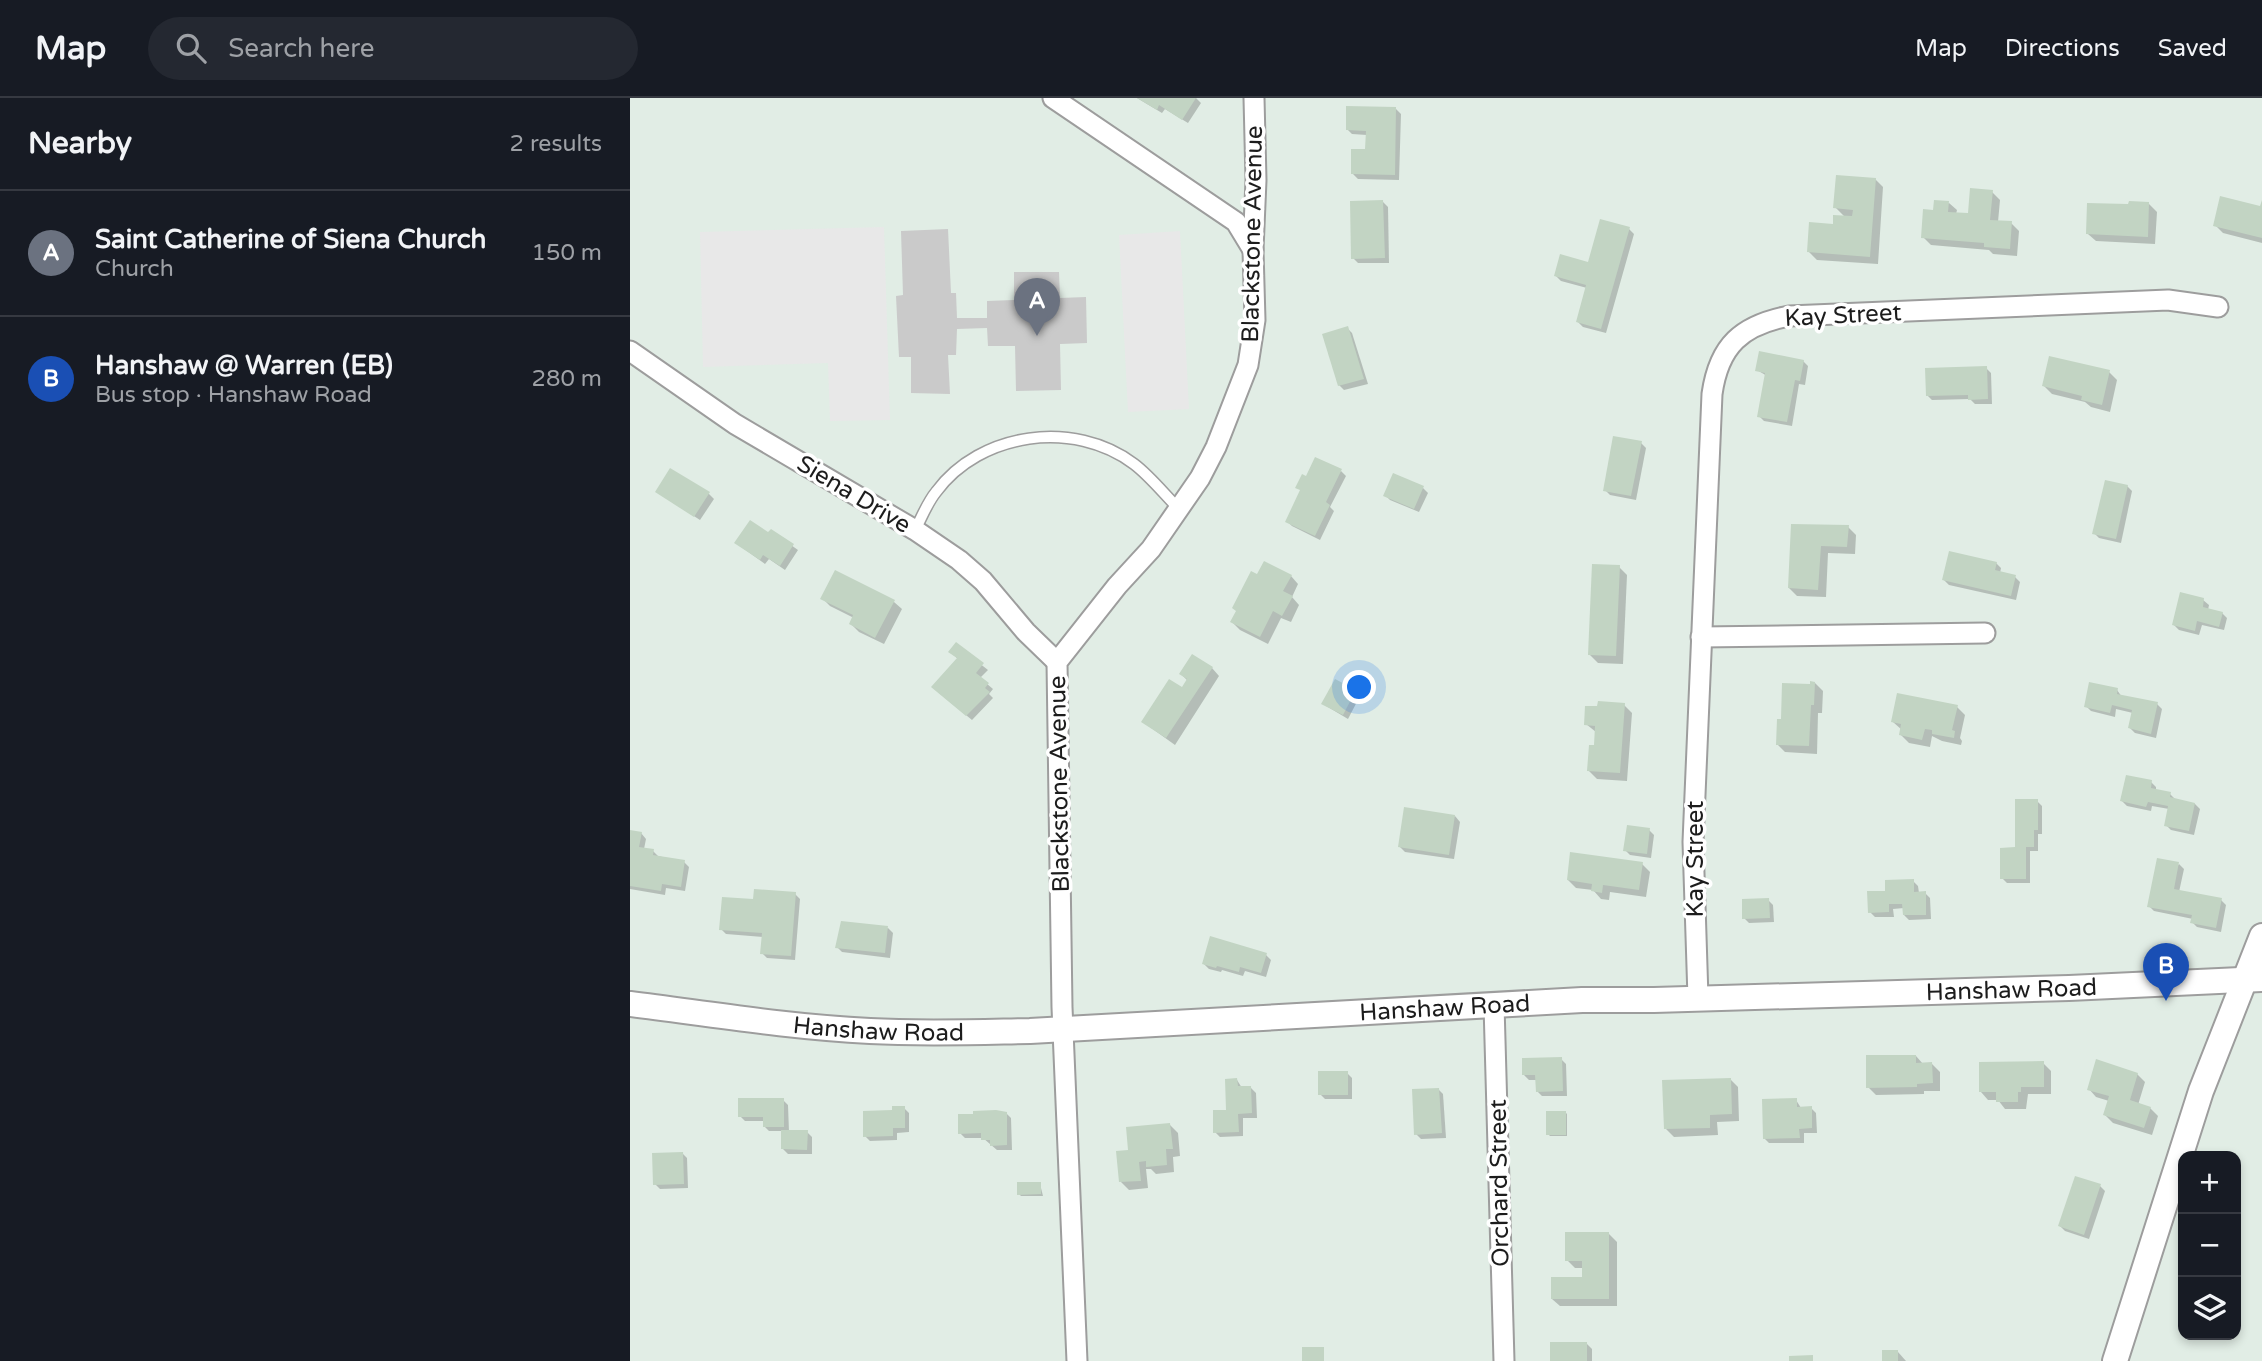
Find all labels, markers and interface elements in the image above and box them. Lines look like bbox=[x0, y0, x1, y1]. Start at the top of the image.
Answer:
search box bbox=[148, 17, 638, 80]
text: Map bbox=[35, 29, 106, 68]
icon: search bbox=[172, 29, 210, 67]
text: Search here bbox=[228, 33, 374, 64]
text: Map bbox=[1915, 34, 1967, 63]
text: Directions bbox=[2005, 34, 2120, 63]
text: Saved bbox=[2158, 34, 2227, 63]
text: Nearby bbox=[28, 125, 132, 162]
street label: Blackstone Avenue bbox=[1236, 125, 1269, 343]
text: 2 results bbox=[509, 130, 602, 158]
text: Saint Catherine of Siena Church bbox=[95, 224, 486, 255]
text: A bbox=[42, 239, 60, 267]
text: 150 m bbox=[532, 239, 602, 267]
text: Church bbox=[95, 255, 174, 283]
pin: A bbox=[1014, 278, 1060, 336]
street label: Kay Street bbox=[1784, 298, 1902, 333]
text: Hanshaw @ Warren (EB) bbox=[95, 350, 393, 381]
text: B bbox=[43, 365, 59, 393]
text: 280 m bbox=[532, 365, 602, 393]
text: Bus stop · Hanshaw Road bbox=[95, 381, 372, 409]
street label: Siena Drive bbox=[792, 449, 916, 540]
your location bbox=[1342, 670, 1376, 704]
street label: Blackstone Avenue bbox=[1043, 675, 1076, 893]
street label: Kay Street bbox=[1681, 800, 1710, 918]
pin: B bbox=[2143, 943, 2189, 1001]
street label: Hanshaw Road bbox=[1925, 973, 2098, 1007]
street label: Hanshaw Road bbox=[1358, 989, 1531, 1027]
street label: Hanshaw Road bbox=[792, 1011, 964, 1048]
street label: Orchard Street bbox=[1484, 1099, 1515, 1267]
map controls bbox=[2178, 1151, 2241, 1340]
button: + bbox=[2178, 1151, 2241, 1214]
button: − bbox=[2178, 1214, 2241, 1277]
button: layers bbox=[2178, 1277, 2241, 1340]

